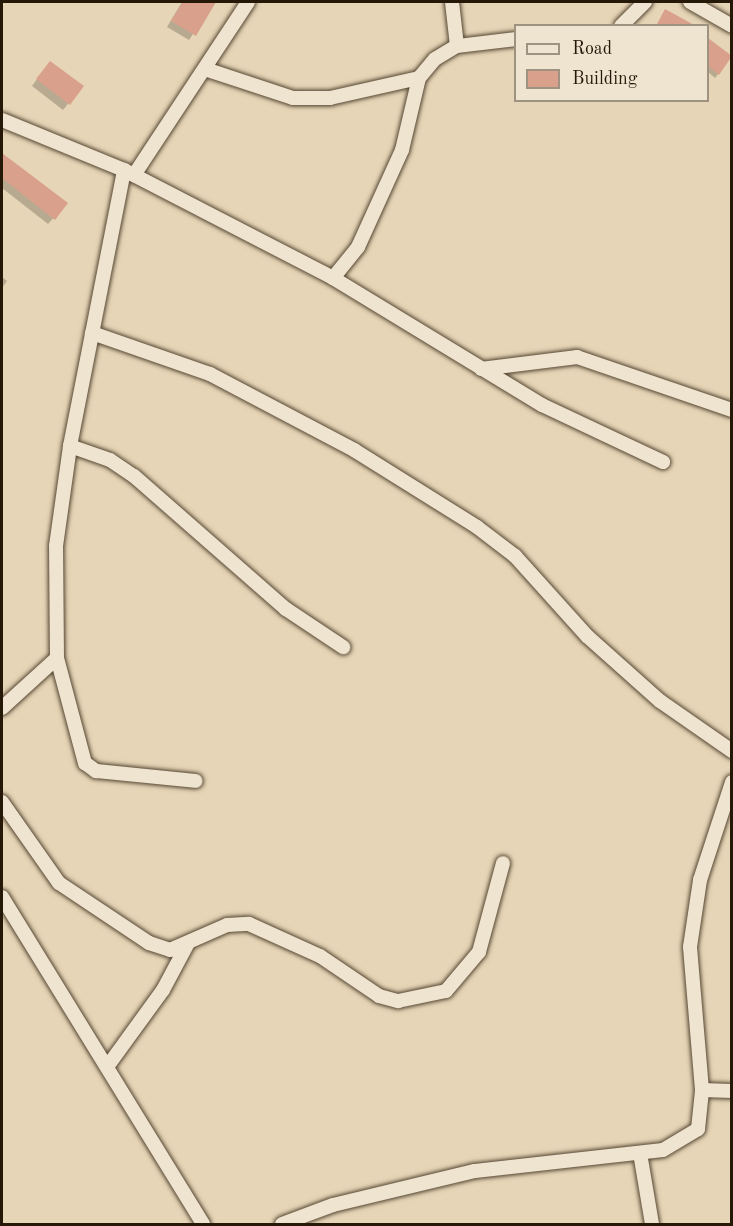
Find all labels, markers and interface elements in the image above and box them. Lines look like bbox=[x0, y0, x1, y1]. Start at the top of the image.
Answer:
legend bbox=[514, 24, 709, 102]
text: Road bbox=[572, 40, 612, 58]
text: Building bbox=[572, 70, 637, 88]

